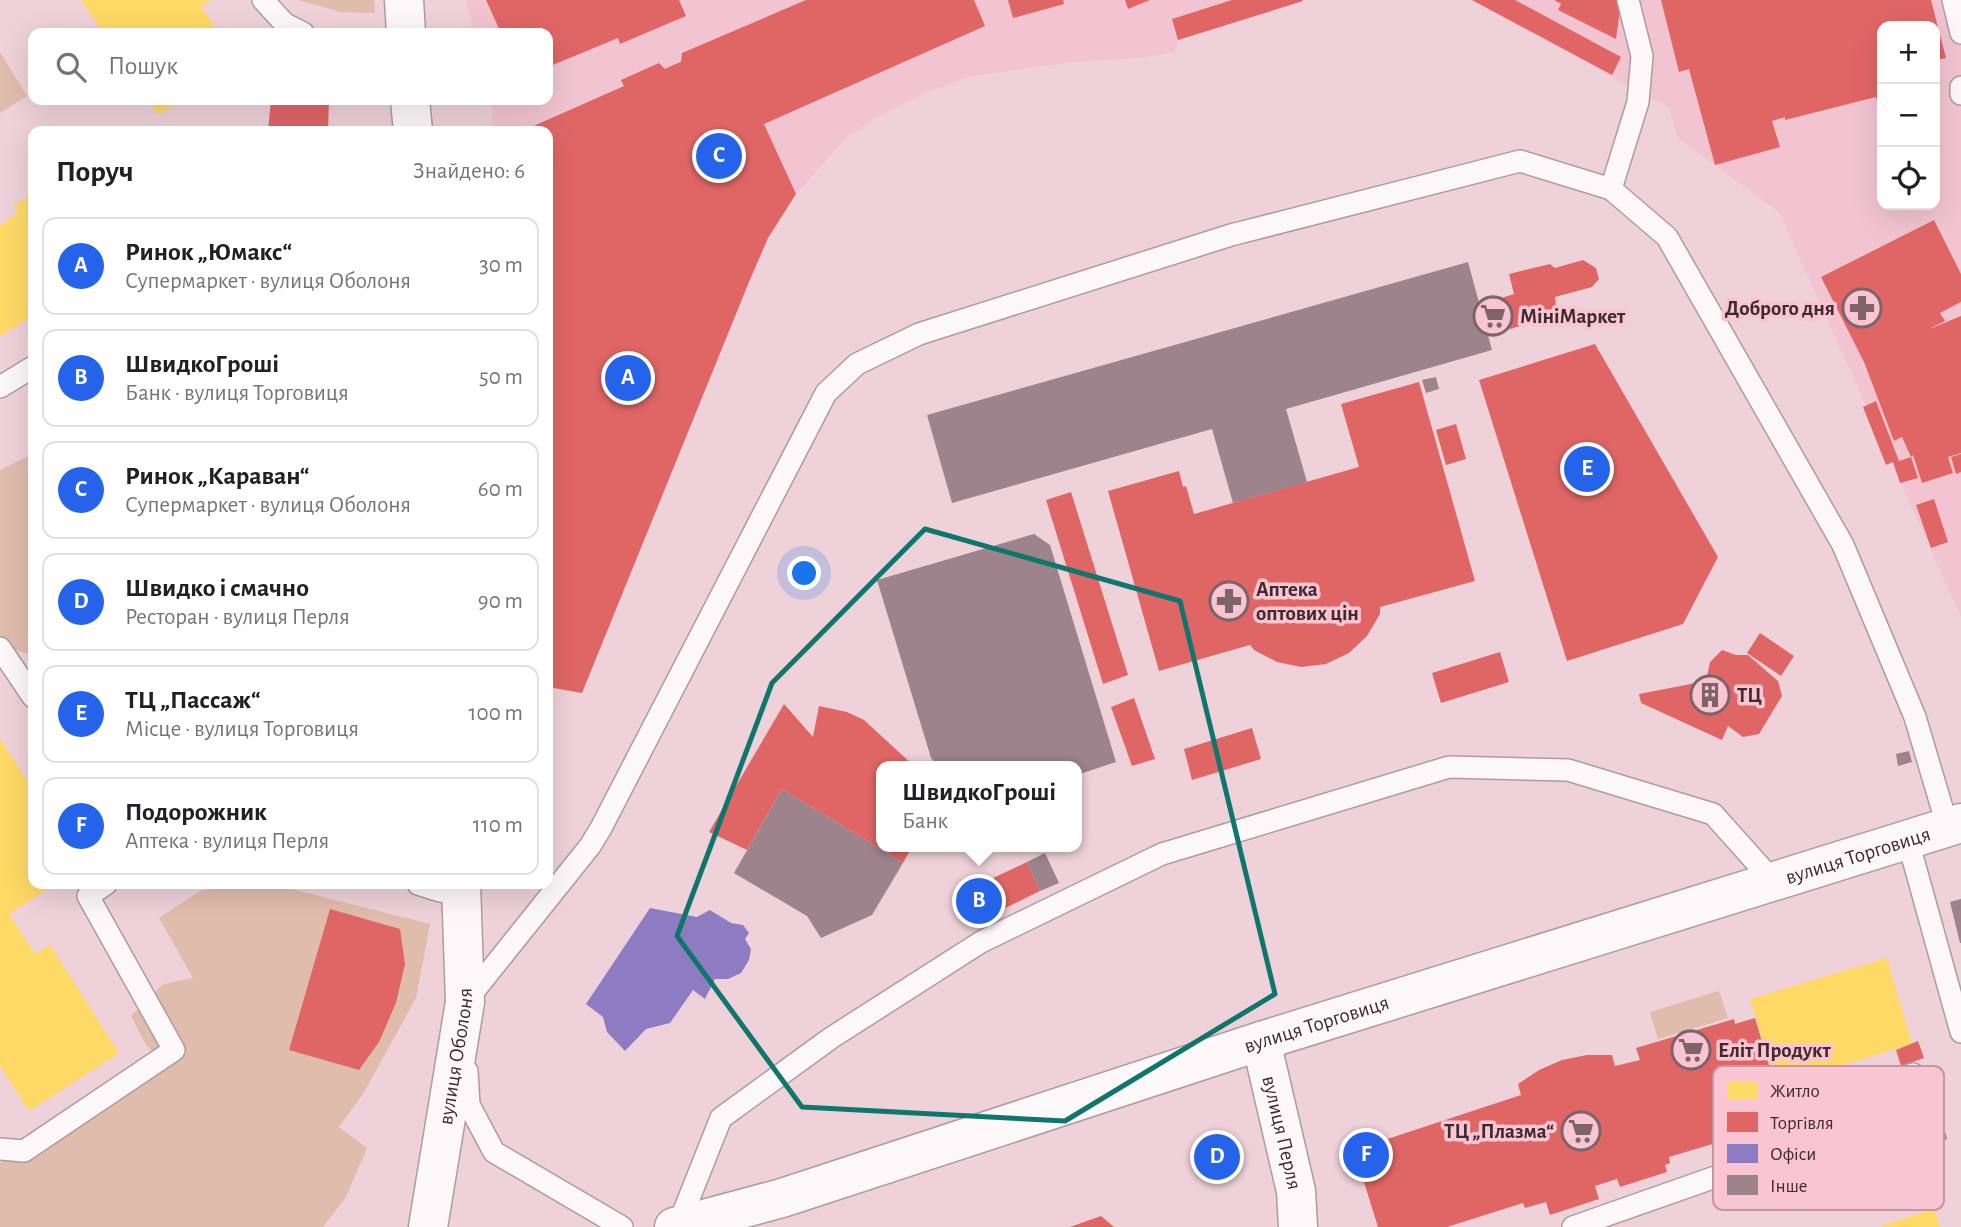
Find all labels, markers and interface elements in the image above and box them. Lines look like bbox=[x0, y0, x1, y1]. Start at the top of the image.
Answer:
map controls bbox=[1877, 21, 1940, 210]
button: + bbox=[1877, 21, 1940, 84]
search box bbox=[28, 28, 553, 105]
icon: search bbox=[52, 48, 90, 86]
text: Пошук bbox=[108, 53, 178, 79]
button: − bbox=[1877, 84, 1940, 147]
pin: C bbox=[696, 130, 742, 182]
button: locate bbox=[1877, 147, 1940, 210]
text: Поруч bbox=[56, 157, 134, 187]
text: Знайдено: 6 bbox=[413, 160, 525, 183]
text: Ринок „Юмакс“ bbox=[125, 239, 292, 265]
text: A bbox=[74, 254, 88, 277]
text: 30 m bbox=[479, 254, 523, 277]
text: Супермаркет · вулиця Оболоня bbox=[125, 270, 411, 293]
pharmacy icon: Доброго дня bbox=[1841, 287, 1883, 329]
supermarket icon: МініМаркет bbox=[1472, 295, 1514, 337]
place label: Доброго дня bbox=[1725, 298, 1835, 319]
place label: МініМаркет bbox=[1520, 306, 1626, 327]
text: ШвидкоГроші bbox=[125, 351, 279, 377]
pin: A bbox=[605, 352, 651, 404]
text: B bbox=[74, 366, 88, 389]
text: 50 m bbox=[479, 366, 523, 389]
text: Банк · вулиця Торговиця bbox=[125, 382, 349, 405]
pin: E bbox=[1564, 443, 1610, 495]
text: Ринок „Караван“ bbox=[125, 463, 310, 489]
text: C bbox=[75, 478, 87, 501]
text: 60 m bbox=[478, 478, 523, 501]
text: Супермаркет · вулиця Оболоня bbox=[125, 494, 411, 517]
your location bbox=[787, 556, 821, 590]
text: Швидко і смачно bbox=[125, 575, 309, 601]
place label: Аптека оптових цін bbox=[1256, 579, 1359, 624]
pharmacy icon: Аптека оптових цін bbox=[1208, 580, 1250, 622]
text: D bbox=[73, 590, 89, 613]
text: 90 m bbox=[478, 590, 523, 613]
text: Ресторан · вулиця Перля bbox=[125, 606, 350, 629]
building icon: ТЦ bbox=[1689, 674, 1731, 716]
place label: ТЦ bbox=[1737, 685, 1762, 706]
text: ТЦ „Пассаж“ bbox=[125, 687, 261, 713]
text: E bbox=[75, 702, 87, 725]
text: 100 m bbox=[469, 702, 523, 725]
text: Місце · вулиця Торговиця bbox=[125, 718, 359, 741]
popup bbox=[876, 761, 1082, 852]
text: ШвидкоГроші bbox=[902, 779, 1056, 805]
text: Подорожник bbox=[125, 799, 267, 825]
text: Банк bbox=[902, 810, 948, 833]
text: F bbox=[76, 814, 86, 837]
text: 110 m bbox=[473, 814, 523, 837]
street label: вулиця Торговиця bbox=[1783, 823, 1933, 888]
text: Аптека · вулиця Перля bbox=[125, 830, 329, 853]
pin: B bbox=[956, 875, 1002, 927]
street label: вулиця Оболоня bbox=[435, 987, 477, 1126]
street label: вулиця Торговиця bbox=[1242, 992, 1392, 1057]
supermarket icon: Еліт Продукт bbox=[1670, 1029, 1712, 1071]
place label: Еліт Продукт bbox=[1718, 1040, 1832, 1061]
legend bbox=[1713, 1066, 1944, 1210]
street label: вулиця Перля bbox=[1258, 1074, 1305, 1192]
text: Житло bbox=[1770, 1082, 1820, 1101]
supermarket icon: ТЦ „Плазма“ bbox=[1560, 1110, 1602, 1152]
text: Торгівля bbox=[1770, 1114, 1834, 1133]
place label: ТЦ „Плазма“ bbox=[1444, 1121, 1554, 1142]
pin: F bbox=[1343, 1129, 1389, 1181]
pin: D bbox=[1194, 1131, 1240, 1183]
text: Офіси bbox=[1770, 1145, 1816, 1164]
text: Інше bbox=[1770, 1177, 1808, 1196]

